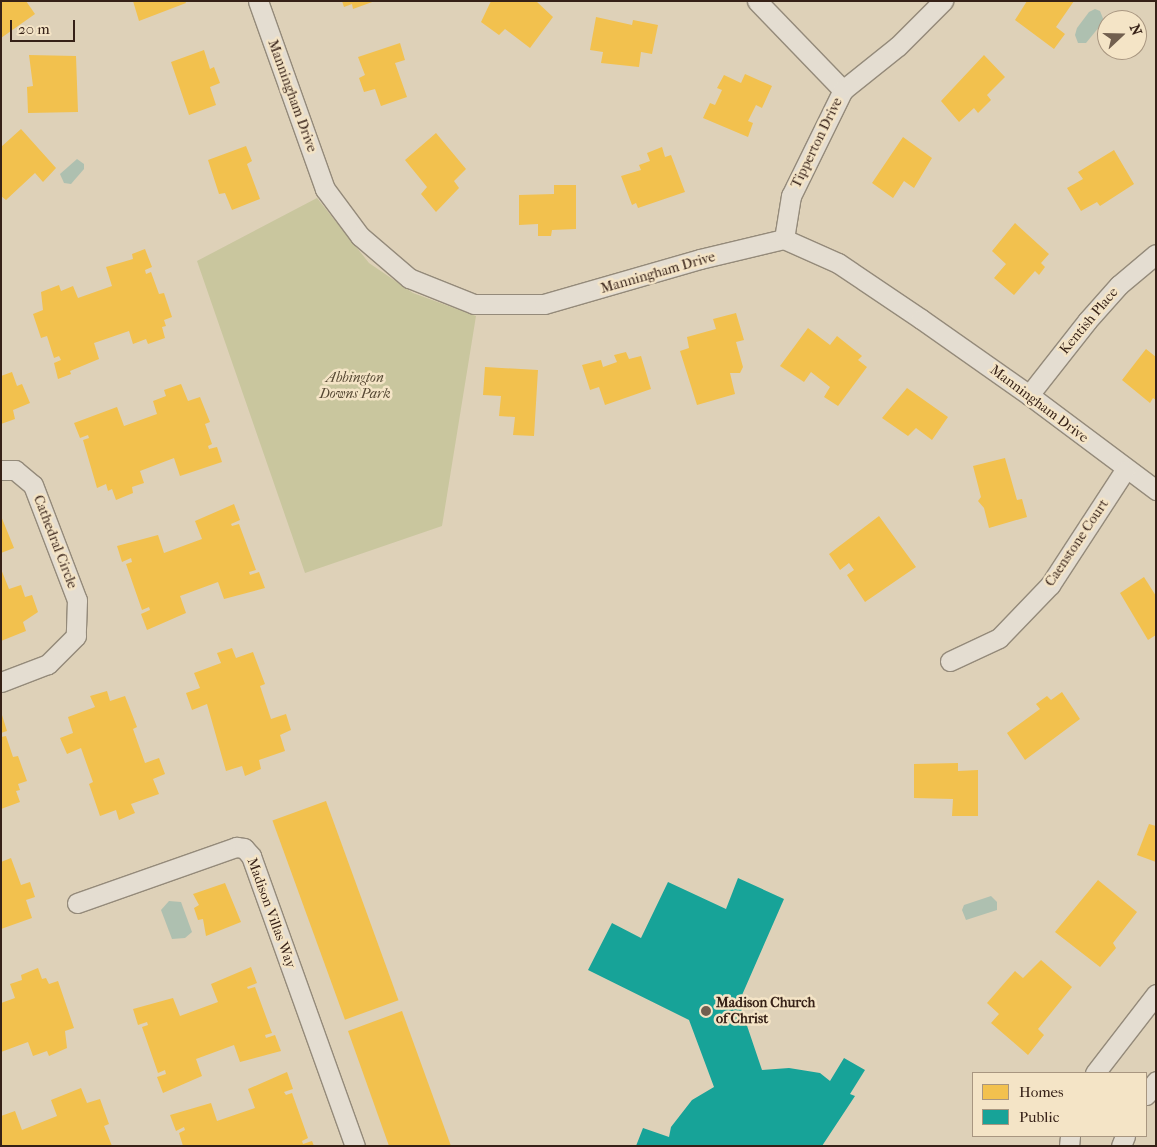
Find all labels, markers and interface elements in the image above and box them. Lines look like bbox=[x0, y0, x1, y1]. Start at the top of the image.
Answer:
scale bar bbox=[12, 10, 78, 42]
north arrow bbox=[1097, 10, 1147, 60]
text: 20 m bbox=[18, 20, 50, 38]
text: N bbox=[1126, 22, 1145, 38]
street label: Manningham Drive bbox=[264, 37, 320, 155]
street label: Tipperton Drive bbox=[788, 95, 846, 191]
street label: Manningham Drive bbox=[599, 249, 717, 297]
street label: Kentish Place bbox=[1056, 284, 1122, 358]
street label: Manningham Drive bbox=[987, 362, 1091, 446]
park label: Abbington Downs Park bbox=[319, 370, 391, 402]
street label: Cathedral Circle bbox=[29, 493, 81, 591]
street label: Caenstone Court bbox=[1042, 496, 1112, 590]
street label: Madison Villas Way bbox=[243, 855, 299, 971]
place label: Madison Church of Christ bbox=[716, 995, 815, 1028]
marker: Madison Church of Christ bbox=[700, 1005, 712, 1017]
legend bbox=[972, 1072, 1147, 1137]
text: Homes bbox=[1019, 1083, 1064, 1101]
text: Public bbox=[1019, 1108, 1059, 1126]

